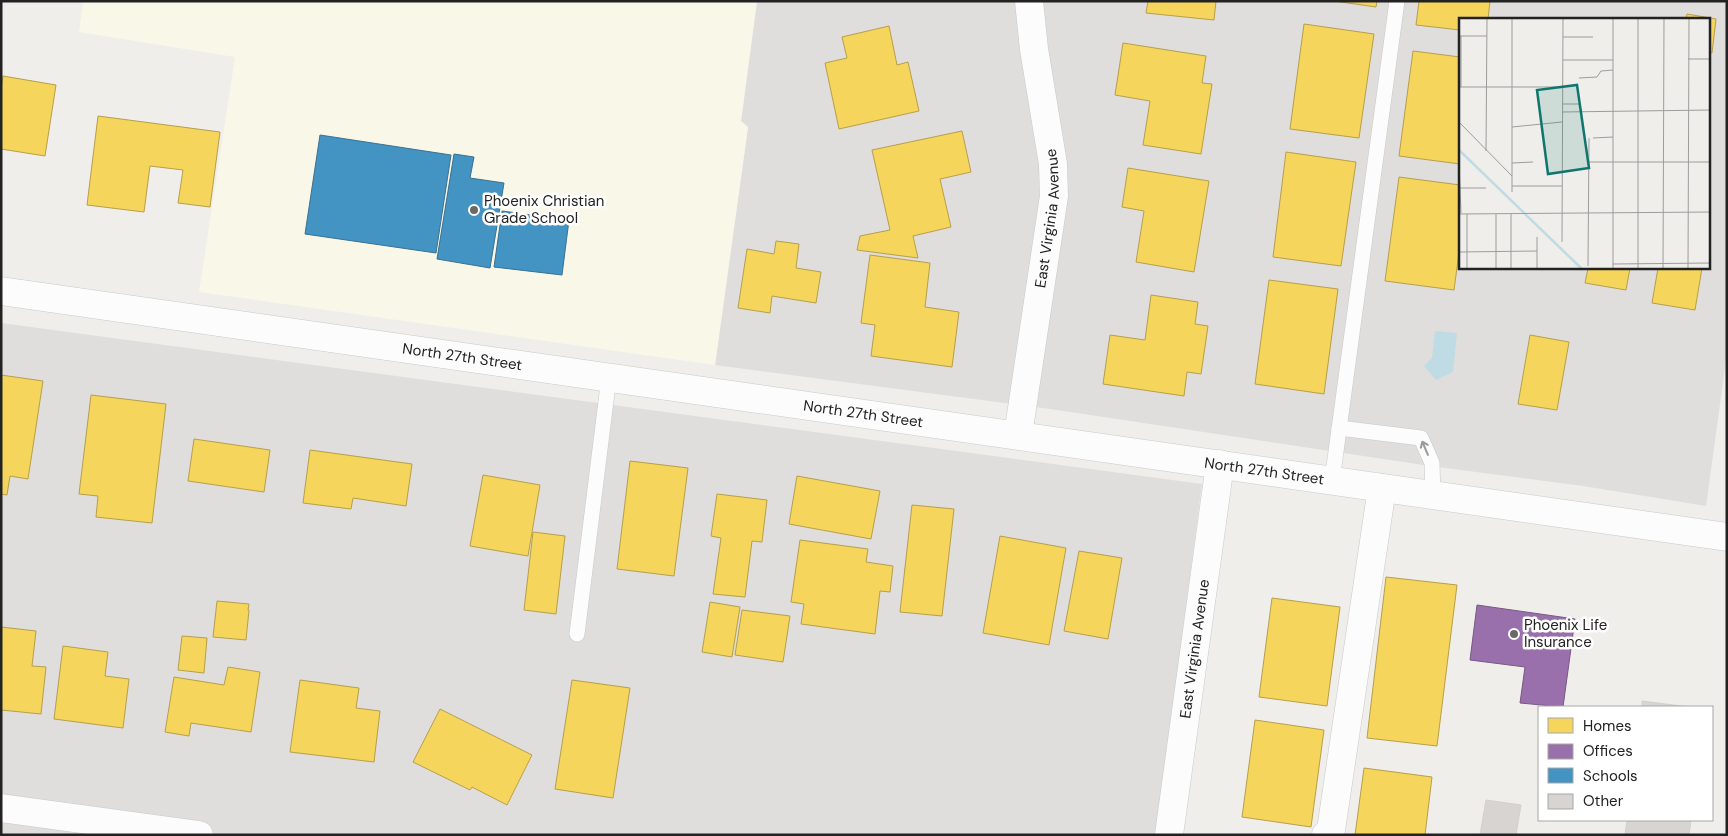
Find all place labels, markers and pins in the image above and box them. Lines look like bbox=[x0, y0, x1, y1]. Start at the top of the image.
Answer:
place label: Phoenix Christian Grade School bbox=[484, 191, 604, 228]
marker: Phoenix Christian Grade School bbox=[468, 204, 480, 216]
place label: Phoenix Life Insurance bbox=[1524, 615, 1607, 652]
marker: Phoenix Life Insurance bbox=[1508, 628, 1520, 640]

